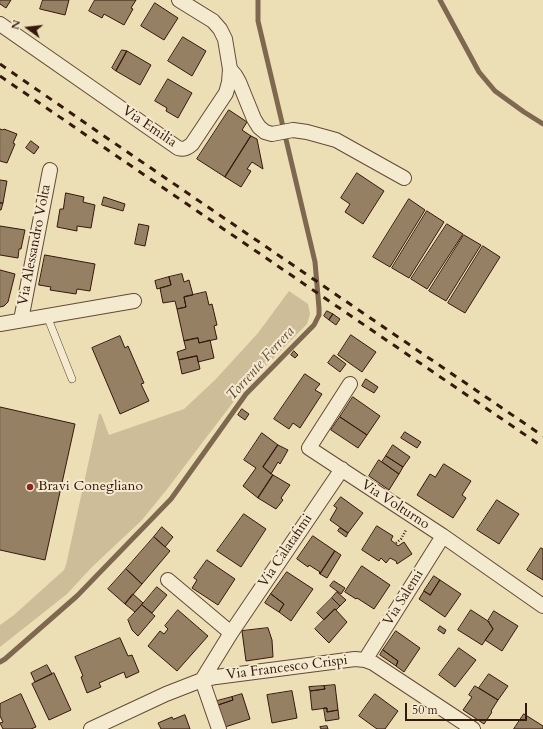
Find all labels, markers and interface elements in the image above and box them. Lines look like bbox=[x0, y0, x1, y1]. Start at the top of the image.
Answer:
north arrow bbox=[8, 8, 48, 48]
text: N bbox=[7, 18, 24, 31]
street label: Via Emilia bbox=[119, 103, 179, 151]
street label: Via Alessandro Volta bbox=[15, 183, 55, 307]
water label: Torrente Ferrera bbox=[223, 323, 299, 405]
street label: Via Volturno bbox=[358, 477, 432, 533]
place label: Bravi Conegliano bbox=[38, 479, 143, 495]
marker: Bravi Conegliano bbox=[25, 482, 35, 492]
street label: Via Calatafimi bbox=[255, 511, 317, 591]
street label: Via Salemi bbox=[380, 567, 428, 629]
street label: Via Francesco Crispi bbox=[225, 652, 349, 684]
scale bar bbox=[407, 695, 529, 721]
text: 50 m bbox=[412, 702, 438, 718]

